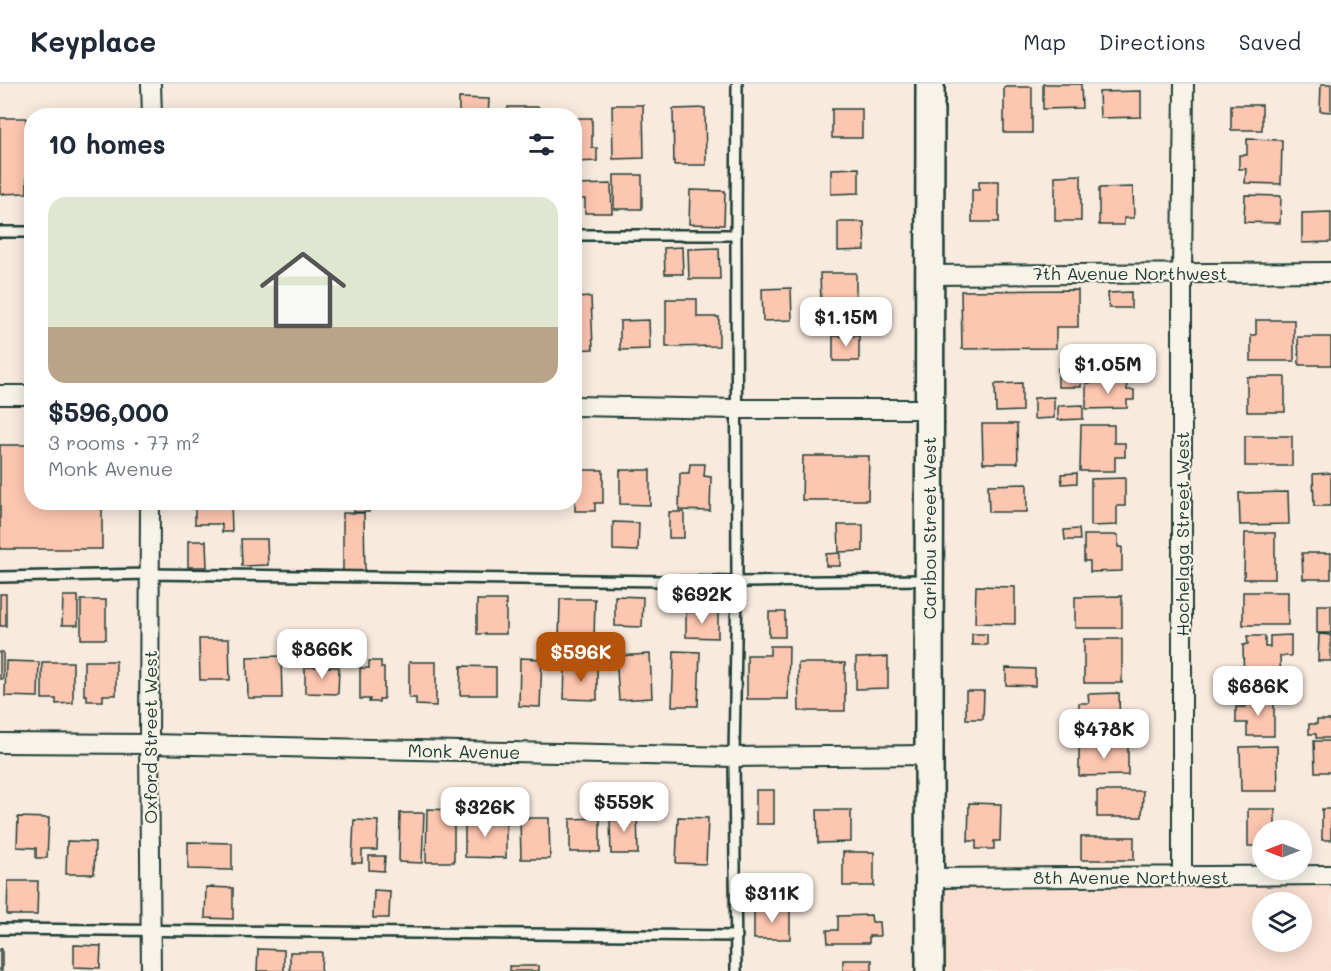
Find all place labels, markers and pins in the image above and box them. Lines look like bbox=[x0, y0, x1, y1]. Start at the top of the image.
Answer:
pin: $1.15M bbox=[797, 297, 895, 348]
pin: $1.05M bbox=[1059, 344, 1157, 395]
pin: $692K bbox=[660, 574, 744, 625]
pin: $866K bbox=[280, 629, 364, 680]
pin: $596K bbox=[539, 632, 623, 683]
pin: $686K bbox=[1216, 666, 1300, 717]
pin: $478K bbox=[1062, 709, 1146, 760]
pin: $559K bbox=[582, 782, 666, 833]
pin: $326K bbox=[443, 787, 527, 838]
pin: $311K bbox=[730, 873, 814, 924]

